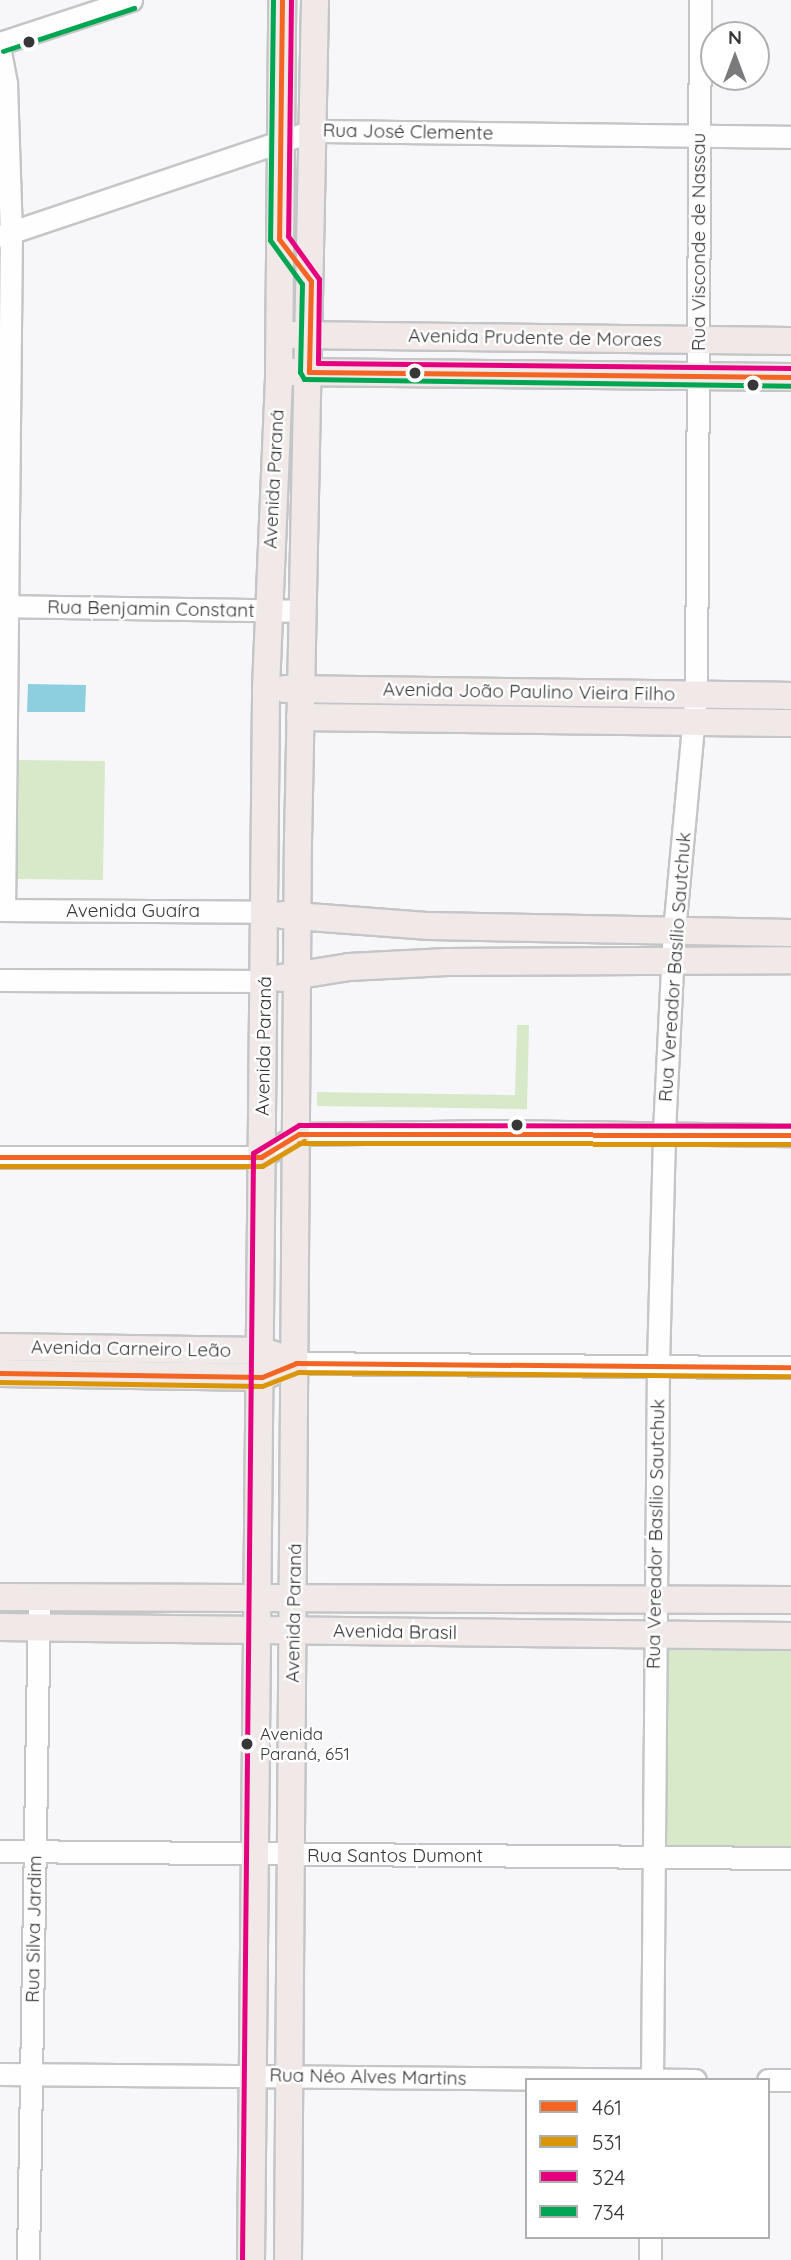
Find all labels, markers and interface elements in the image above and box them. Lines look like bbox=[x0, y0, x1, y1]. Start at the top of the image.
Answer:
north arrow bbox=[700, 21, 770, 91]
text: N bbox=[728, 25, 742, 49]
unlabelled marker bbox=[22, 35, 36, 49]
street label: Rua José Clemente bbox=[322, 119, 494, 145]
street label: Rua Visconde de Nassau bbox=[688, 133, 710, 351]
street label: Avenida Prudente de Moraes bbox=[408, 324, 662, 352]
unlabelled marker bbox=[408, 366, 422, 380]
unlabelled marker bbox=[746, 378, 760, 392]
street label: Avenida Paraná bbox=[259, 409, 289, 549]
street label: Rua Benjamin Constant bbox=[47, 596, 255, 622]
street label: Avenida João Paulino Vieira Filho bbox=[383, 678, 675, 706]
street label: Rua Vereador Basílio Sautchuk bbox=[654, 831, 696, 1103]
street label: Avenida Guaíra bbox=[66, 900, 200, 922]
street label: Avenida Paraná bbox=[251, 976, 277, 1116]
unlabelled marker bbox=[510, 1118, 524, 1132]
street label: Avenida Carneiro Leão bbox=[31, 1336, 231, 1362]
street label: Rua Vereador Basílio Sautchuk bbox=[642, 1399, 670, 1669]
street label: Avenida Paraná bbox=[281, 1543, 307, 1683]
street label: Avenida Brasil bbox=[333, 1620, 457, 1644]
place label: Avenida Paraná, 651 bbox=[260, 1724, 350, 1764]
marker: Avenida Paraná, 651 bbox=[240, 1737, 254, 1751]
street label: Rua Santos Dumont bbox=[307, 1845, 483, 1867]
street label: Rua Silva Jardim bbox=[21, 1855, 47, 2003]
street label: Rua Néo Alves Martins bbox=[269, 2064, 467, 2090]
legend bbox=[525, 2078, 770, 2239]
text: 461 bbox=[592, 2094, 622, 2120]
text: 531 bbox=[592, 2129, 622, 2155]
text: 324 bbox=[592, 2164, 625, 2190]
text: 734 bbox=[592, 2199, 625, 2225]

